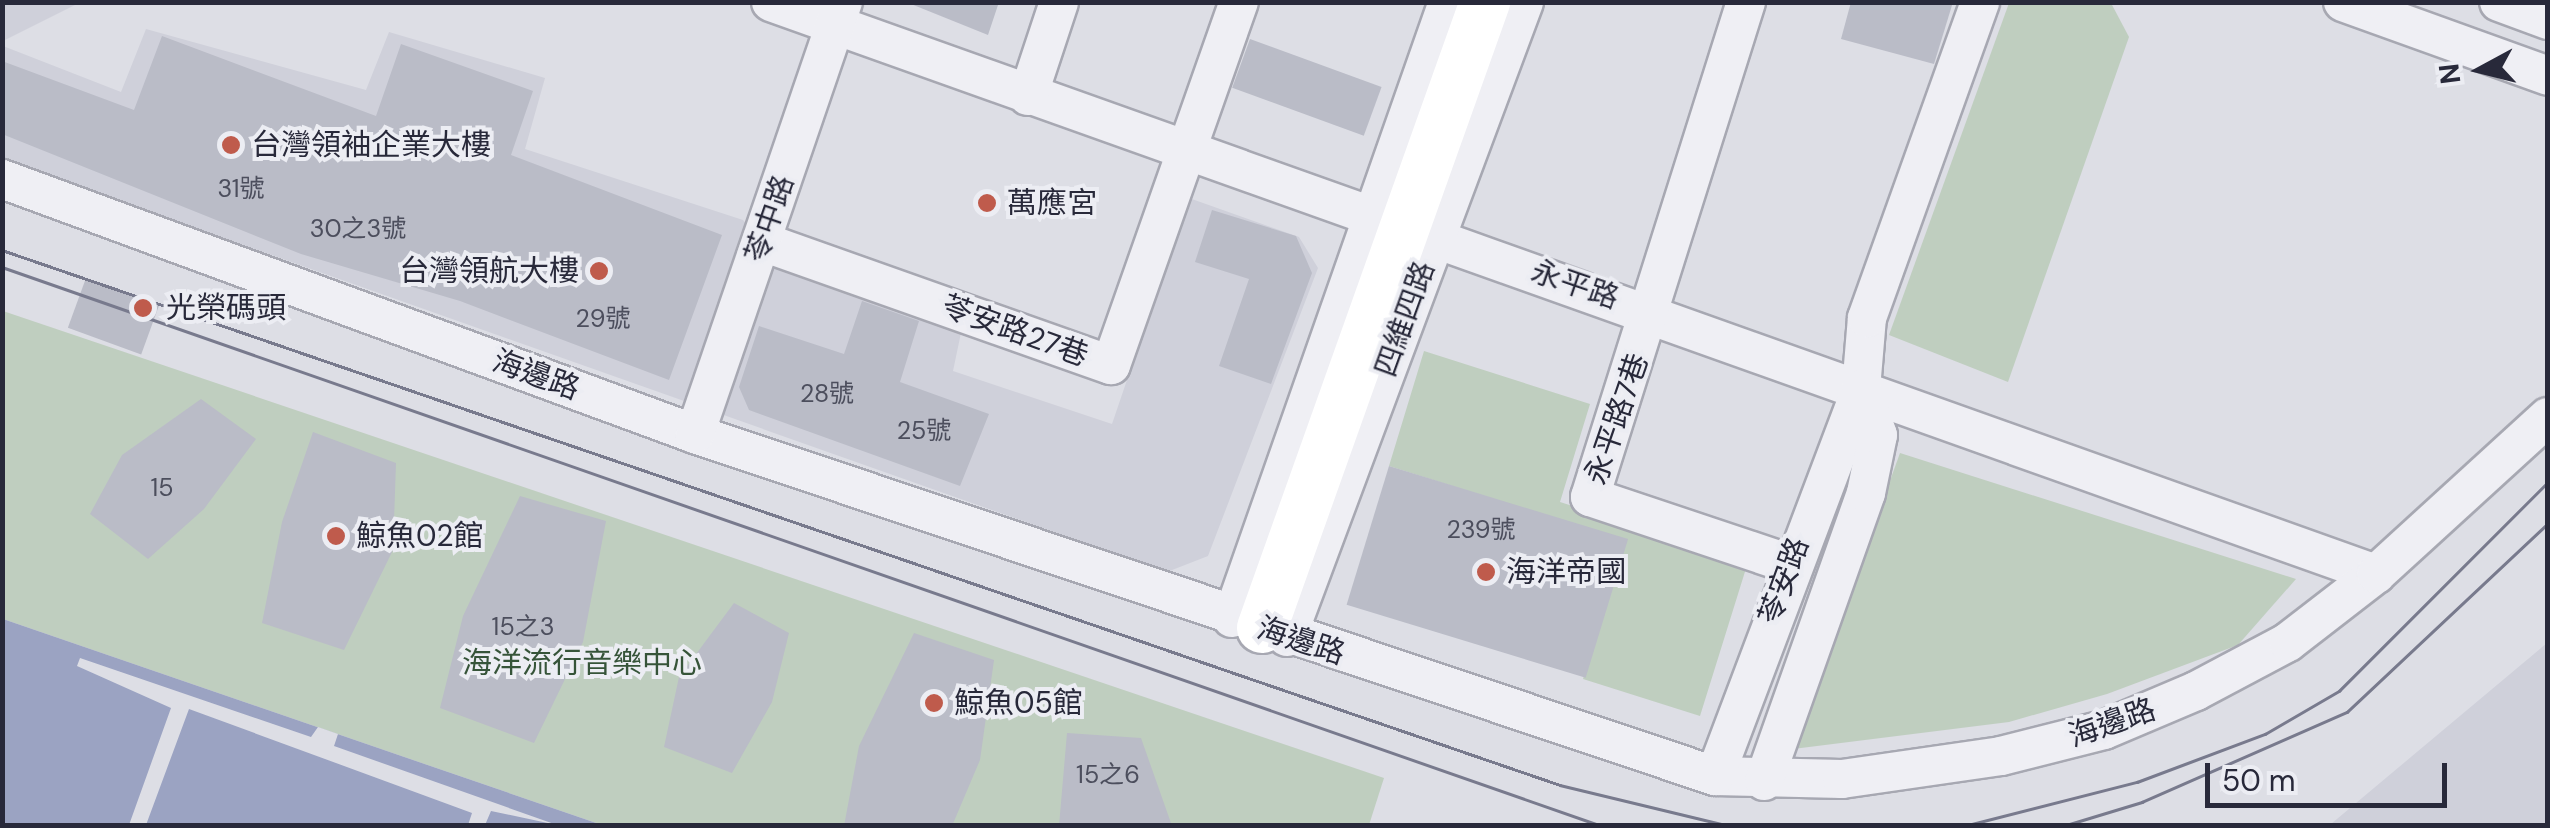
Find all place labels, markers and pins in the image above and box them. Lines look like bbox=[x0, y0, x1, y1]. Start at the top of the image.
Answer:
place label: 台灣領袖企業大樓 bbox=[251, 127, 491, 163]
marker: 台灣領袖企業大樓 bbox=[220, 134, 242, 156]
place label: 萬應宮 bbox=[1007, 185, 1097, 221]
marker: 萬應宮 bbox=[976, 192, 998, 214]
place label: 台灣領航大樓 bbox=[399, 253, 579, 289]
marker: 台灣領航大樓 bbox=[588, 260, 610, 282]
place label: 光榮碼頭 bbox=[166, 290, 286, 326]
marker: 光榮碼頭 bbox=[130, 295, 156, 321]
place label: 鯨魚02館 bbox=[356, 518, 483, 554]
marker: 鯨魚02館 bbox=[325, 525, 347, 547]
place label: 海洋帝國 bbox=[1506, 554, 1626, 590]
marker: 海洋帝國 bbox=[1475, 561, 1497, 583]
place label: 鯨魚05館 bbox=[954, 685, 1083, 721]
marker: 鯨魚05館 bbox=[923, 692, 945, 714]

